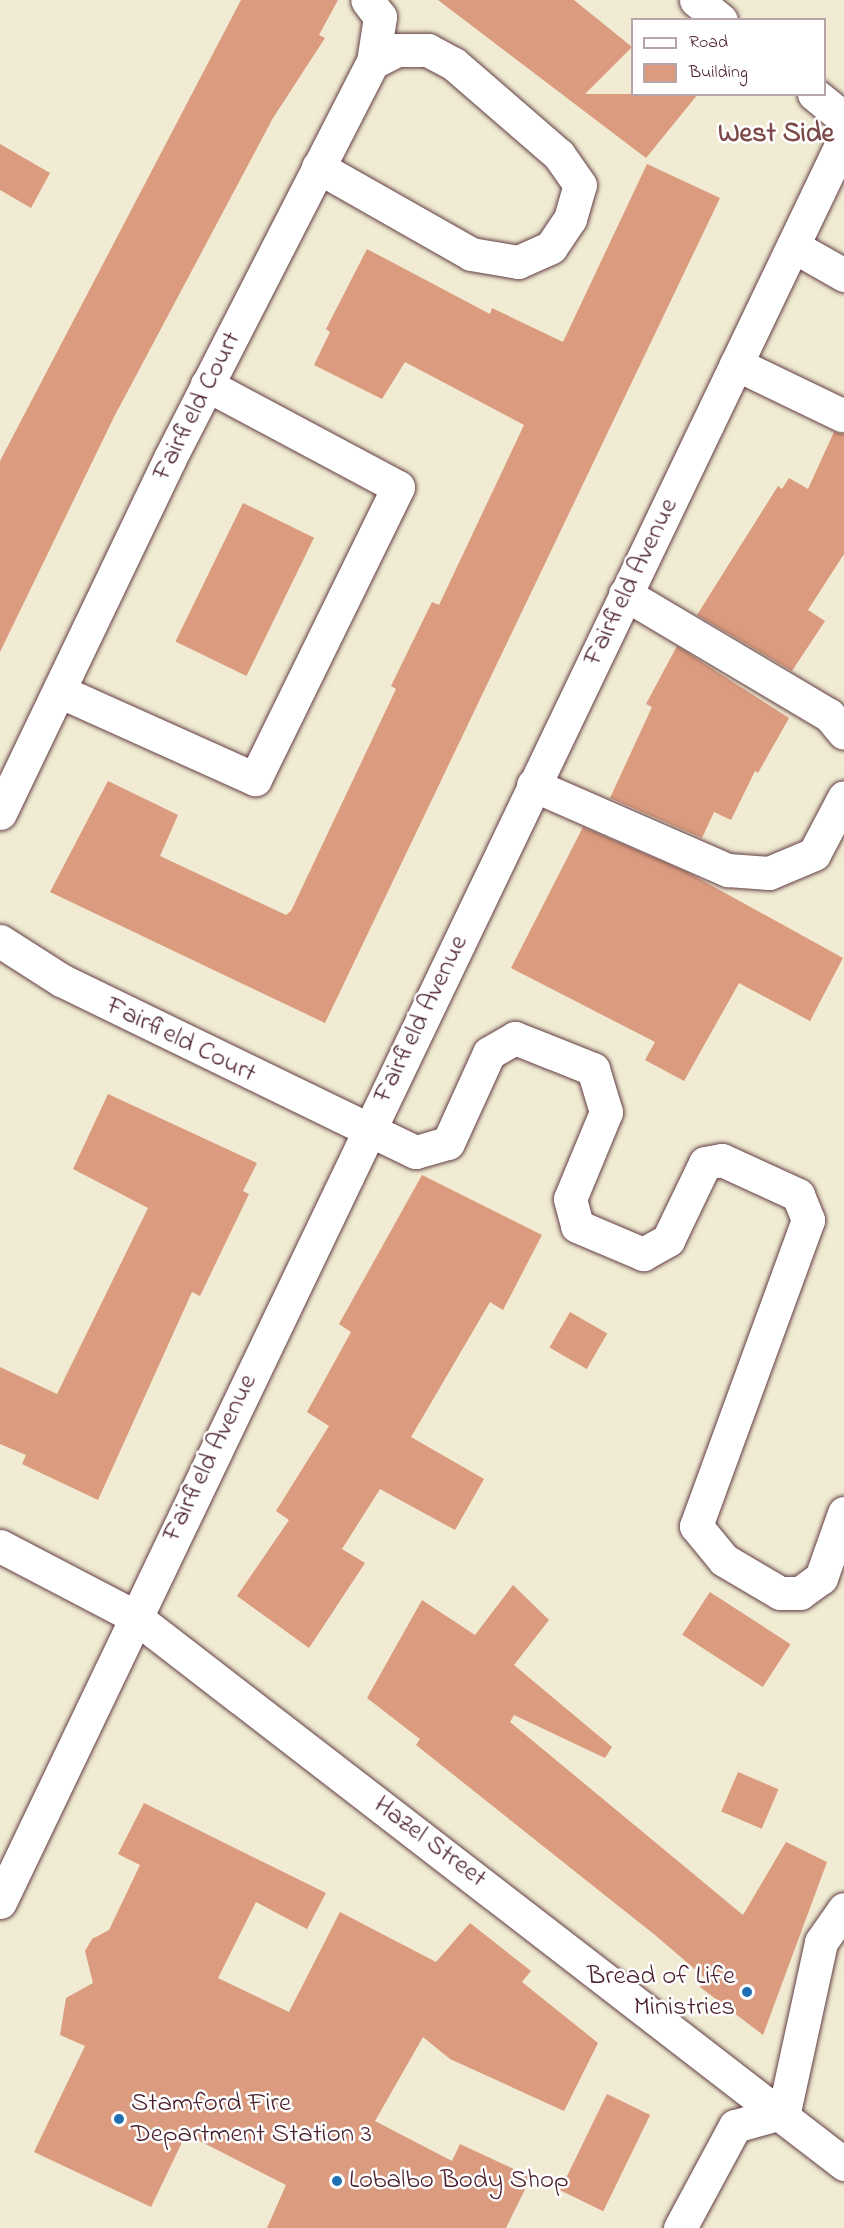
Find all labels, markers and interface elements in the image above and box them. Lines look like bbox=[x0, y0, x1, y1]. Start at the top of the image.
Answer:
legend bbox=[631, 18, 826, 96]
text: Road bbox=[689, 30, 728, 56]
text: Building bbox=[689, 60, 748, 86]
district label: West Side bbox=[718, 118, 834, 152]
street label: Fairfield Court bbox=[146, 326, 248, 486]
street label: Fairfield Avenue bbox=[577, 493, 685, 671]
street label: Fairfield Avenue bbox=[367, 930, 475, 1108]
street label: Fairfield Court bbox=[101, 990, 261, 1090]
street label: Fairfield Avenue bbox=[156, 1369, 264, 1547]
street label: Hazel Street bbox=[367, 1789, 493, 1895]
place label: Bread of Life Ministries bbox=[587, 1960, 735, 2023]
marker: Bread of Life Ministries bbox=[740, 1985, 754, 1999]
place label: Stamford Fire Department Station 3 bbox=[131, 2087, 372, 2150]
marker: Stamford Fire Department Station 3 bbox=[112, 2112, 126, 2126]
place label: Lobalbo Body Shop bbox=[349, 2165, 569, 2197]
marker: Lobalbo Body Shop bbox=[330, 2174, 344, 2188]

